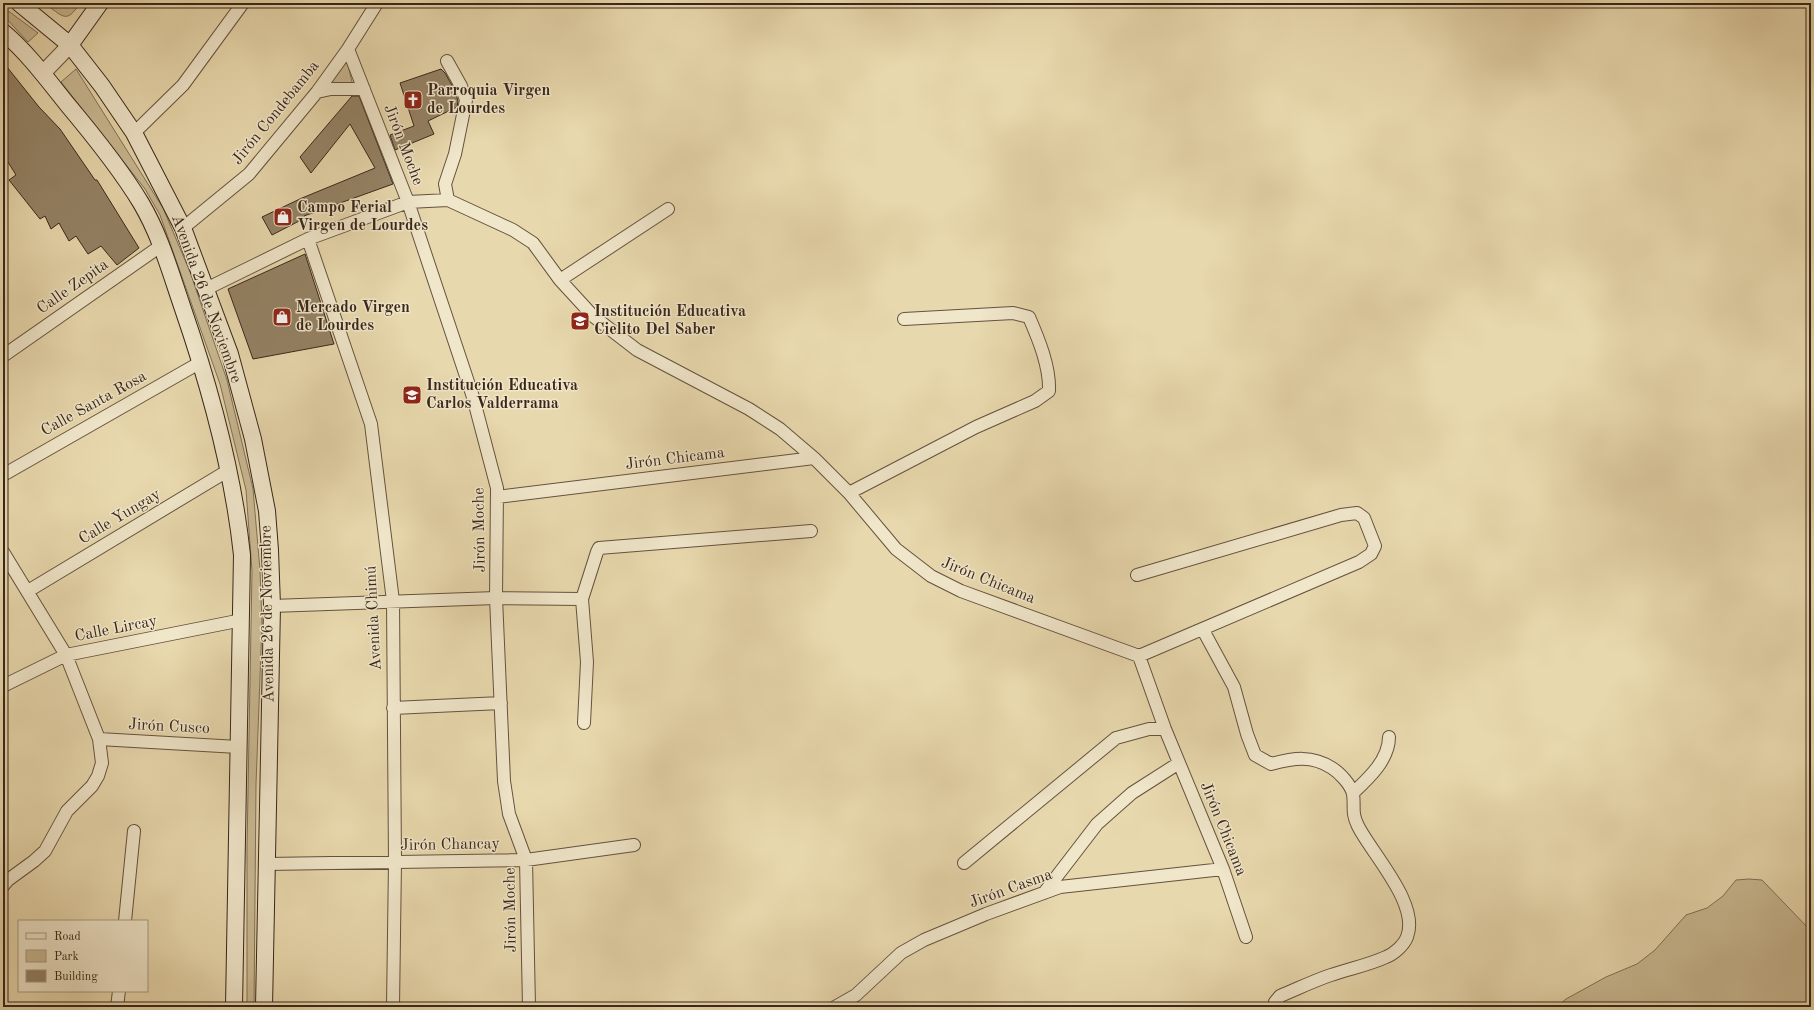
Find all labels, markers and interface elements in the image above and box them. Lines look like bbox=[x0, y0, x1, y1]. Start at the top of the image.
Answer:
street label: Jirón Condebamba bbox=[229, 58, 323, 168]
place label: Parroquia Virgen de Lourdes bbox=[427, 83, 551, 117]
church icon: Parroquia Virgen de Lourdes bbox=[402, 89, 424, 111]
street label: Jirón Moche bbox=[380, 102, 426, 188]
place label: Campo Ferial Virgen de Lourdes bbox=[297, 200, 428, 234]
shop icon: Campo Ferial Virgen de Lourdes bbox=[272, 206, 294, 228]
street label: Avenida 26 de Noviembre bbox=[168, 213, 244, 385]
street label: Calle Zepita bbox=[34, 257, 112, 317]
place label: Mercado Virgen de Lourdes bbox=[296, 300, 410, 334]
place label: Institución Educativa Cielito Del Saber bbox=[594, 304, 746, 338]
shop icon: Mercado Virgen de Lourdes bbox=[271, 306, 293, 328]
school or university icon: Institución Educativa Cielito Del Saber bbox=[569, 310, 591, 332]
street label: Calle Santa Rosa bbox=[39, 368, 149, 440]
place label: Institución Educativa Carlos Valderrama bbox=[426, 378, 578, 412]
school or university icon: Institución Educativa Carlos Valderrama bbox=[401, 384, 423, 406]
street label: Jirón Chicama bbox=[624, 445, 726, 473]
street label: Calle Yungay bbox=[76, 486, 164, 548]
street label: Jirón Moche bbox=[471, 487, 489, 573]
street label: Avenida 26 de Noviembre bbox=[258, 525, 278, 703]
street label: Jirón Chicama bbox=[939, 555, 1037, 607]
street label: Avenida Chimú bbox=[363, 565, 385, 671]
street label: Calle Lircay bbox=[73, 613, 159, 645]
street label: Jirón Cusco bbox=[128, 717, 210, 737]
street label: Jirón Chicama bbox=[1197, 780, 1249, 878]
street label: Jirón Chancay bbox=[400, 836, 500, 854]
street label: Jirón Moche bbox=[502, 867, 520, 953]
street label: Jirón Casma bbox=[967, 867, 1055, 911]
legend bbox=[18, 920, 148, 992]
text: Road bbox=[54, 931, 81, 943]
text: Park bbox=[54, 951, 79, 963]
text: Building bbox=[54, 971, 98, 983]

